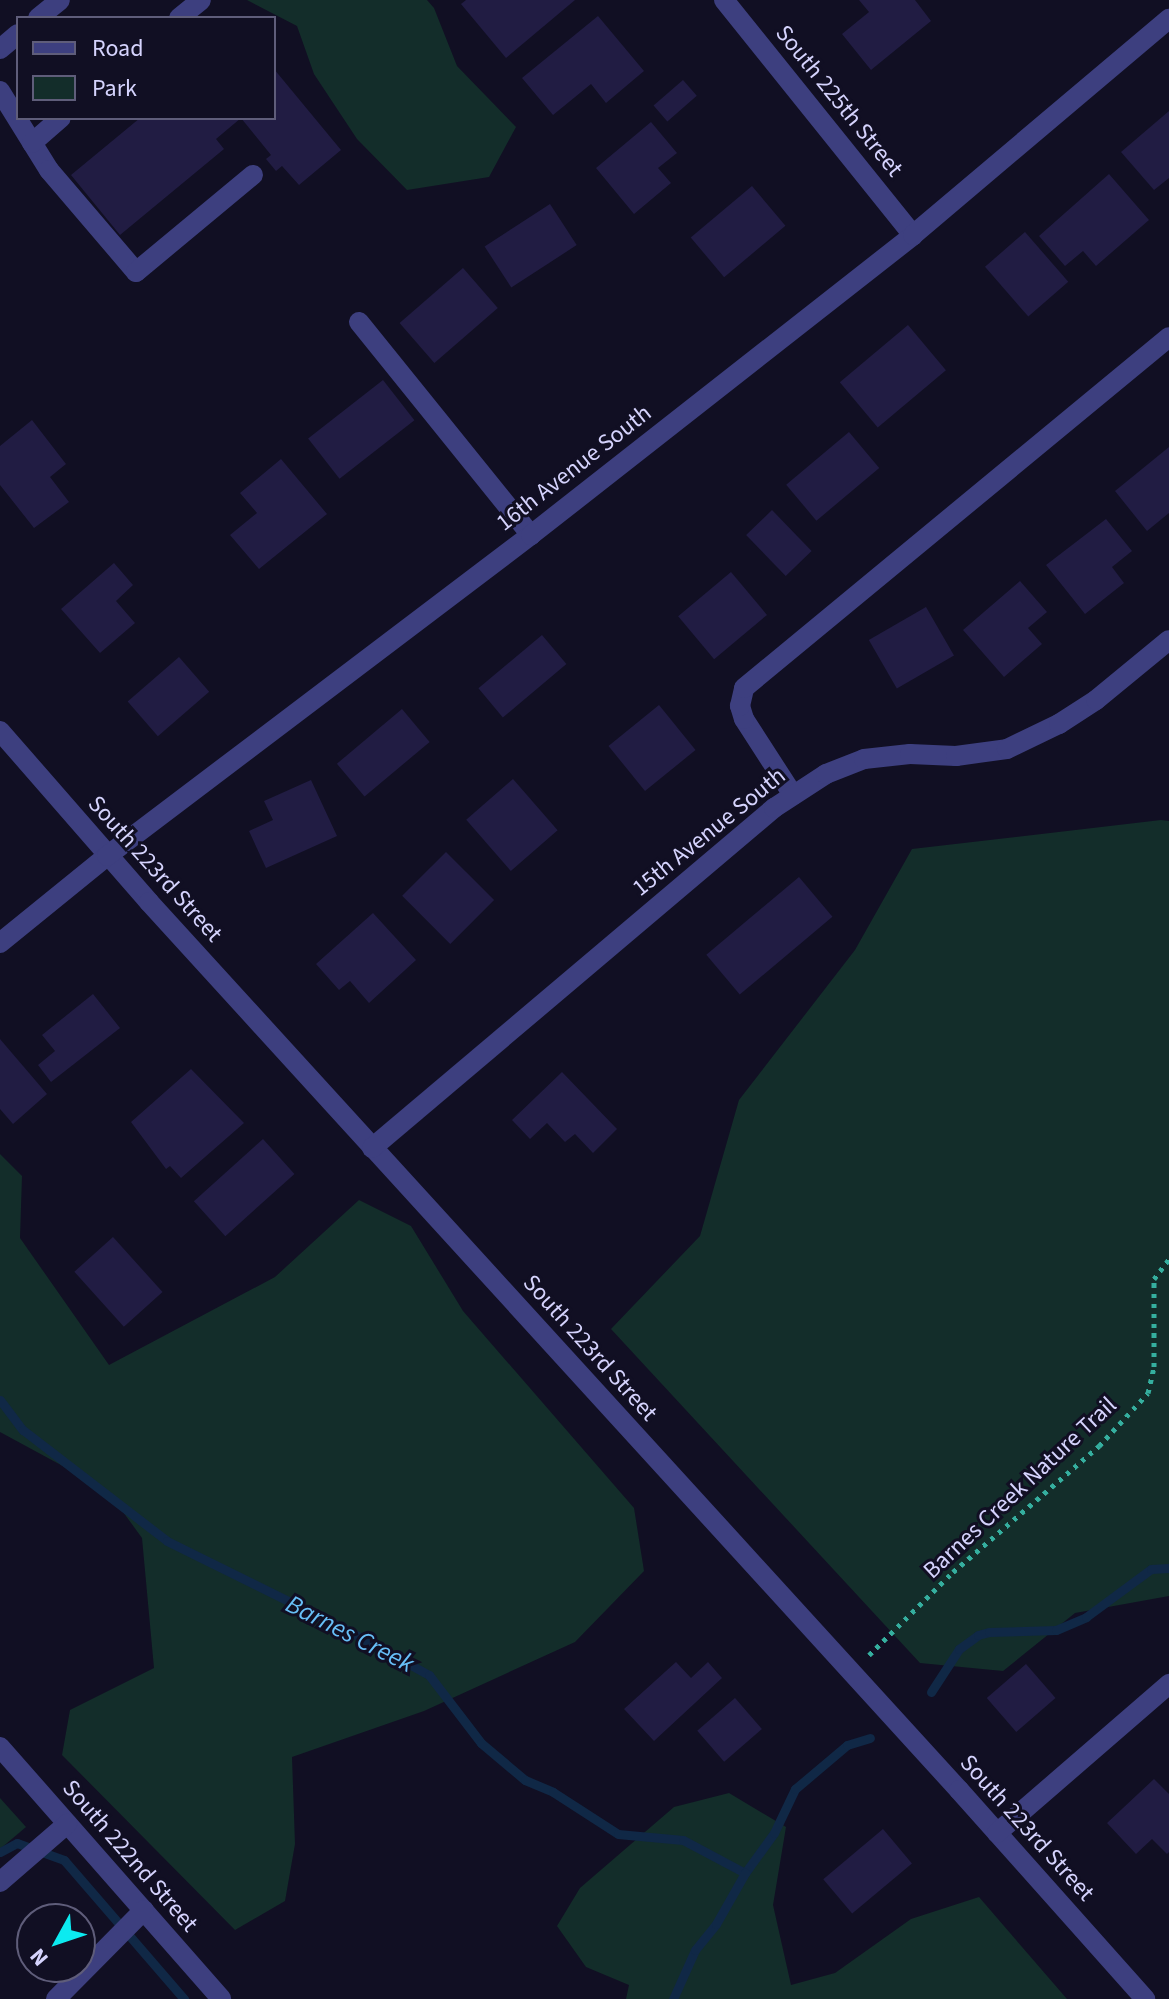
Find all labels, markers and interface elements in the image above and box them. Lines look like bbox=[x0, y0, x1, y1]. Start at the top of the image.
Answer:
legend bbox=[16, 16, 276, 120]
street label: South 225th Street bbox=[769, 19, 909, 183]
text: Road bbox=[92, 31, 144, 66]
text: Park bbox=[92, 71, 137, 106]
street label: 16th Avenue South bbox=[491, 399, 657, 537]
street label: 15th Avenue South bbox=[627, 761, 791, 903]
street label: South 223rd Street bbox=[82, 790, 228, 948]
street label: South 223rd Street bbox=[517, 1269, 663, 1427]
street label: Barnes Creek Nature Trail bbox=[917, 1391, 1123, 1585]
water label: Barnes Creek bbox=[281, 1588, 419, 1680]
street label: South 223rd Street bbox=[954, 1749, 1100, 1907]
street label: South 222nd Street bbox=[56, 1774, 204, 1938]
north arrow bbox=[16, 1903, 96, 1983]
text: N bbox=[22, 1941, 56, 1973]

